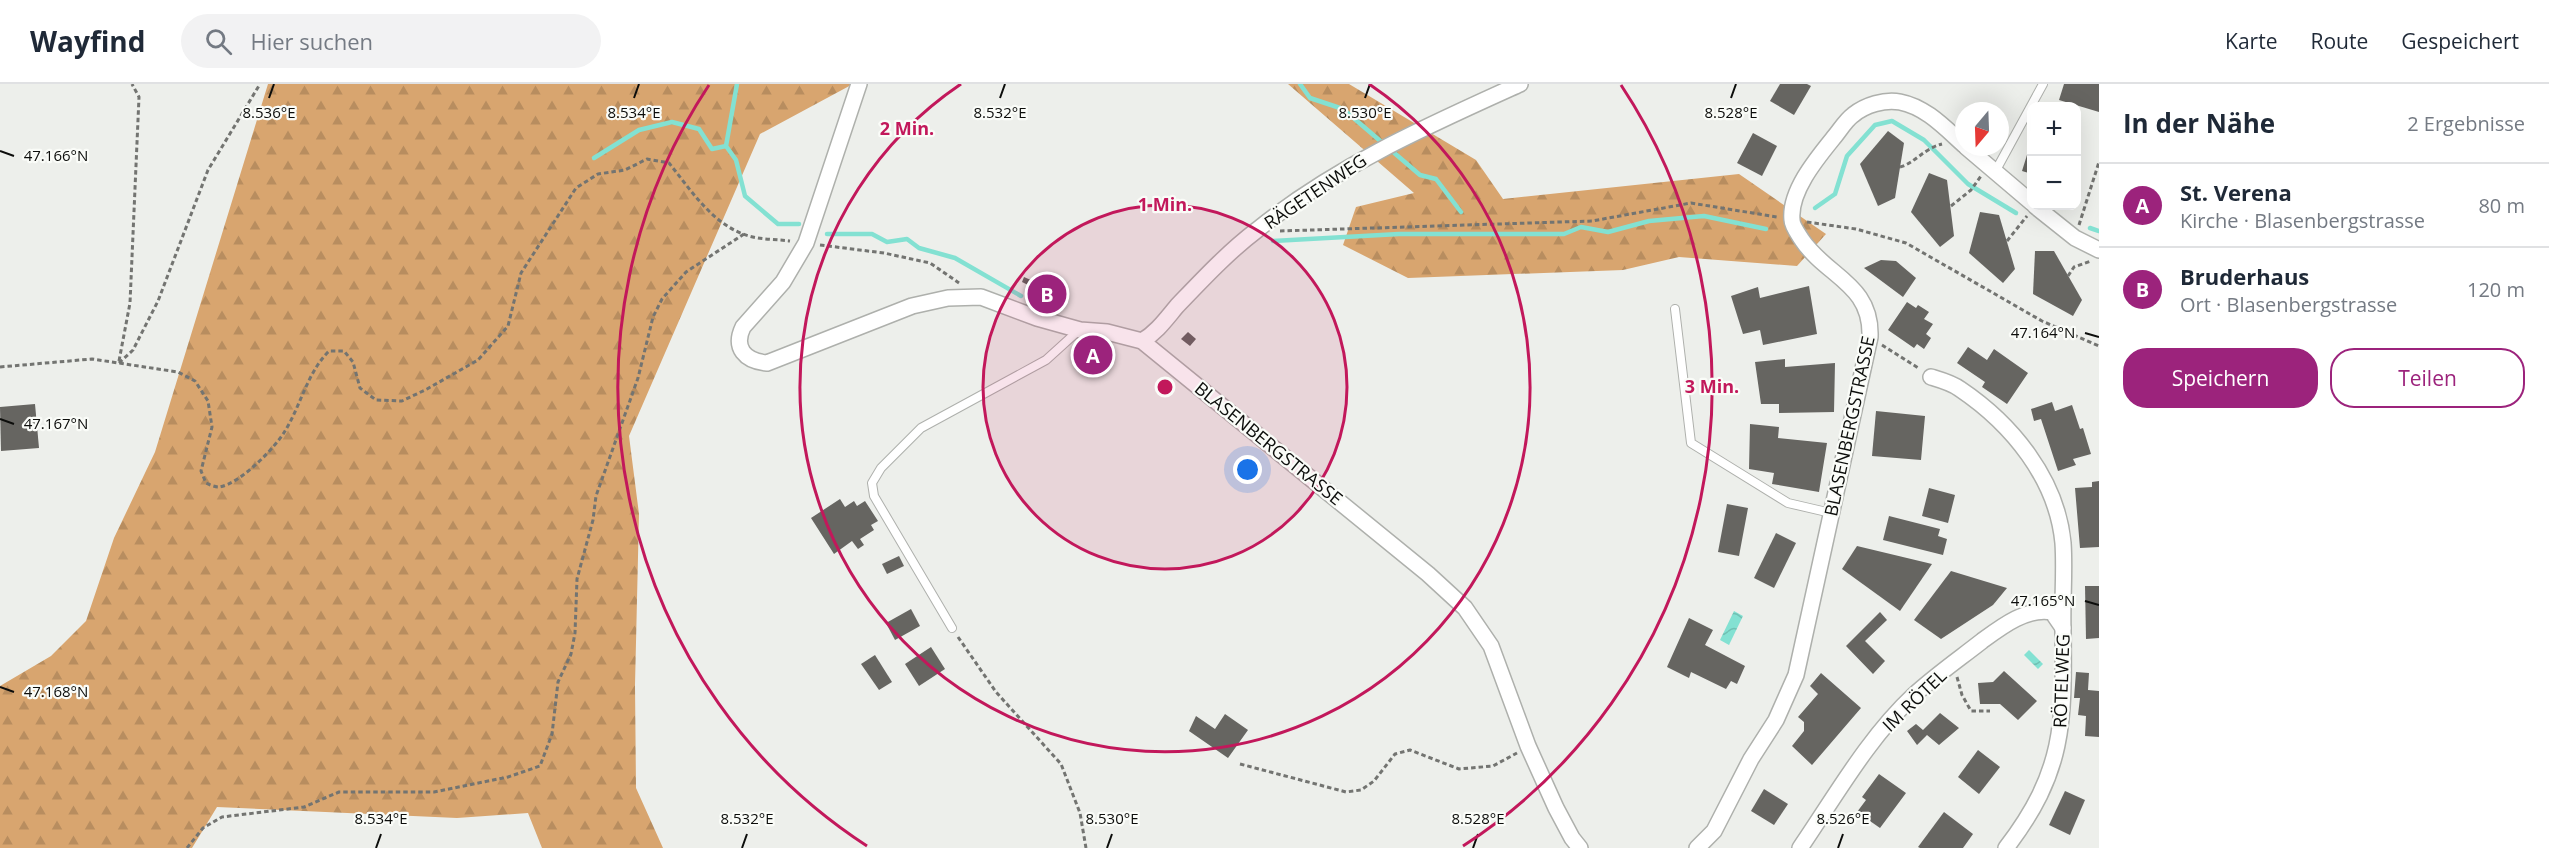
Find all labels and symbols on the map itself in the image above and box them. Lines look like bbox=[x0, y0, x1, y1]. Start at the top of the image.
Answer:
text: 8.536°E bbox=[242, 102, 296, 122]
text: 8.534°E bbox=[607, 102, 661, 122]
text: 8.532°E bbox=[973, 102, 1027, 122]
text: 8.530°E bbox=[1338, 102, 1392, 122]
text: 8.528°E bbox=[1704, 102, 1758, 122]
north arrow bbox=[1955, 102, 2009, 156]
text: 2 Min. bbox=[880, 116, 934, 140]
text: 47.166°N bbox=[24, 145, 88, 165]
street label: RÄGETENWEG bbox=[1259, 148, 1371, 234]
text: 1 Min. bbox=[1138, 192, 1192, 216]
pin: B bbox=[1028, 272, 1066, 316]
text: 47.164°N bbox=[2011, 322, 2075, 342]
pin: A bbox=[1074, 332, 1112, 378]
street label: BLASENBERGSTRASSE bbox=[1818, 334, 1880, 518]
text: 3 Min. bbox=[1685, 374, 1739, 398]
street label: BLASENBERGSTRASSE bbox=[1190, 376, 1348, 510]
centre of rings bbox=[1155, 377, 1175, 397]
text: 47.167°N bbox=[24, 413, 88, 433]
your location bbox=[1233, 455, 1262, 484]
text: 47.165°N bbox=[2011, 590, 2075, 610]
street label: RÖTELWEG bbox=[2047, 634, 2075, 728]
street label: IM RÖTEL bbox=[1877, 663, 1951, 737]
text: 47.168°N bbox=[24, 681, 88, 701]
text: 8.534°E bbox=[354, 808, 408, 828]
text: 8.532°E bbox=[720, 808, 774, 828]
text: 8.530°E bbox=[1085, 808, 1139, 828]
text: 8.528°E bbox=[1451, 808, 1505, 828]
text: 8.526°E bbox=[1816, 808, 1870, 828]

